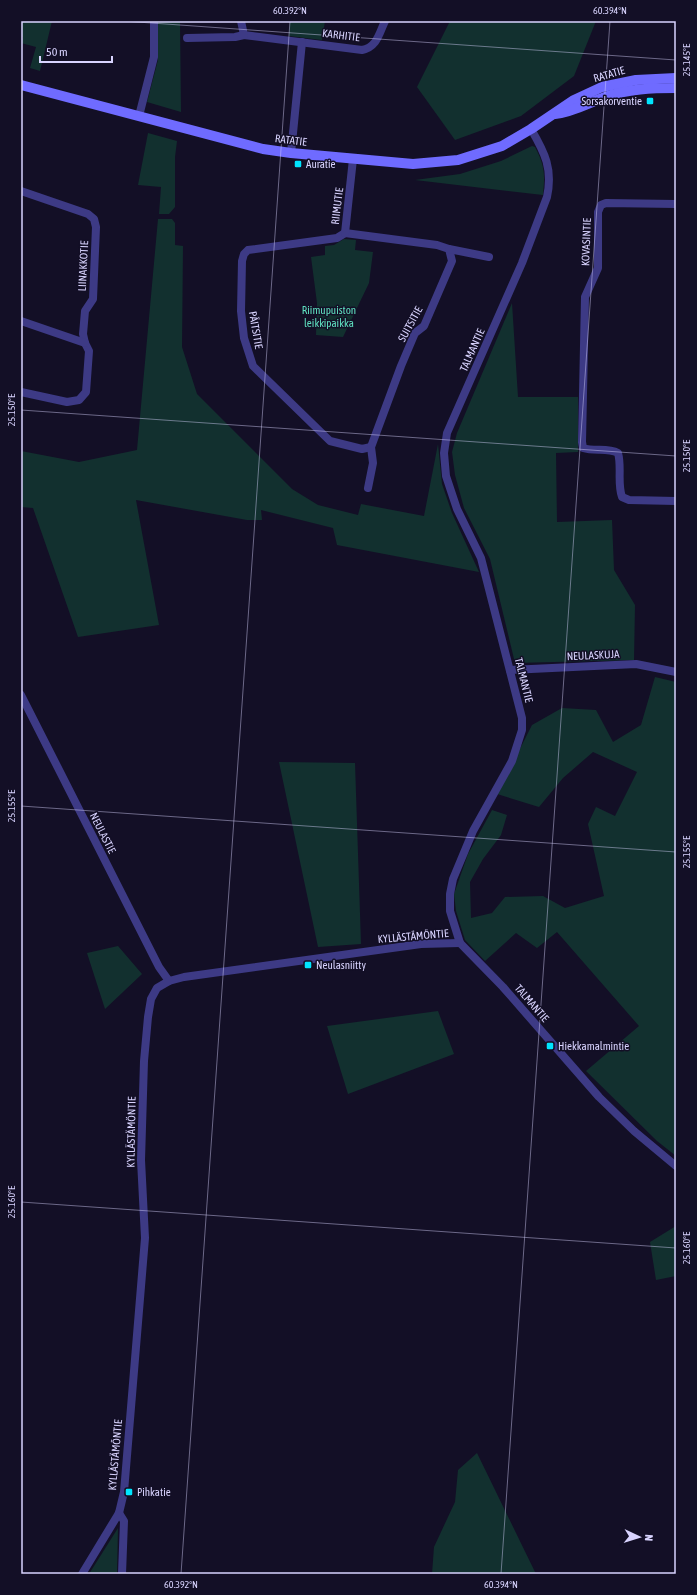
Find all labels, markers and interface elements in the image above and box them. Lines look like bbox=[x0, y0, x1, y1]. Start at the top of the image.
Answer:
text: 60.392°N bbox=[273, 5, 307, 16]
text: 60.394°N bbox=[593, 5, 627, 16]
street label: KARHITIE bbox=[322, 27, 361, 43]
scale bar bbox=[40, 38, 112, 64]
text: 25.145°E bbox=[681, 43, 692, 76]
text: 50 m bbox=[46, 45, 68, 59]
street label: RATATIE bbox=[592, 64, 626, 84]
place label: Sorsakorventie bbox=[581, 95, 642, 107]
marker: Sorsakorventie bbox=[645, 96, 655, 106]
street label: RATATIE bbox=[274, 132, 308, 148]
place label: Auratie bbox=[306, 158, 336, 170]
marker: Auratie bbox=[293, 159, 303, 169]
street label: RIIMUTIE bbox=[329, 186, 345, 225]
street label: KOVASINTIE bbox=[579, 217, 593, 266]
street label: LIINAKKOTIE bbox=[76, 240, 90, 292]
park label: Riimupuiston leikkipaikka bbox=[302, 304, 356, 329]
street label: SUITSITIE bbox=[395, 304, 425, 344]
street label: PÄITSITIE bbox=[247, 310, 265, 350]
street label: TALMANTIE bbox=[457, 326, 487, 373]
text: 25.150°E bbox=[6, 393, 17, 426]
text: 25.150°E bbox=[681, 439, 692, 472]
street label: NEULASKUJA bbox=[566, 648, 620, 662]
street label: TALMANTIE bbox=[513, 656, 535, 704]
text: 25.155°E bbox=[6, 789, 17, 822]
street label: NEULASTIE bbox=[88, 811, 119, 856]
text: 25.155°E bbox=[681, 835, 692, 868]
street label: KYLLÄSTÄMÖNTIE bbox=[377, 927, 449, 945]
place label: Neulasniitty bbox=[316, 959, 366, 971]
marker: Neulasniitty bbox=[303, 960, 313, 970]
street label: TALMANTIE bbox=[513, 982, 552, 1024]
place label: Hiekkamalmintie bbox=[558, 1040, 629, 1052]
marker: Hiekkamalmintie bbox=[545, 1041, 555, 1051]
street label: KYLLÄSTÄMÖNTIE bbox=[124, 1096, 138, 1168]
text: 25.160°E bbox=[6, 1185, 17, 1218]
text: 25.160°E bbox=[681, 1231, 692, 1264]
street label: KYLLÄSTÄMÖNTIE bbox=[106, 1419, 124, 1491]
place label: Pihkatie bbox=[137, 1486, 171, 1498]
marker: Pihkatie bbox=[124, 1487, 134, 1497]
north arrow bbox=[619, 1517, 659, 1557]
text: N bbox=[643, 1534, 655, 1541]
text: 60.392°N bbox=[164, 1579, 198, 1590]
text: 60.394°N bbox=[484, 1579, 518, 1590]

